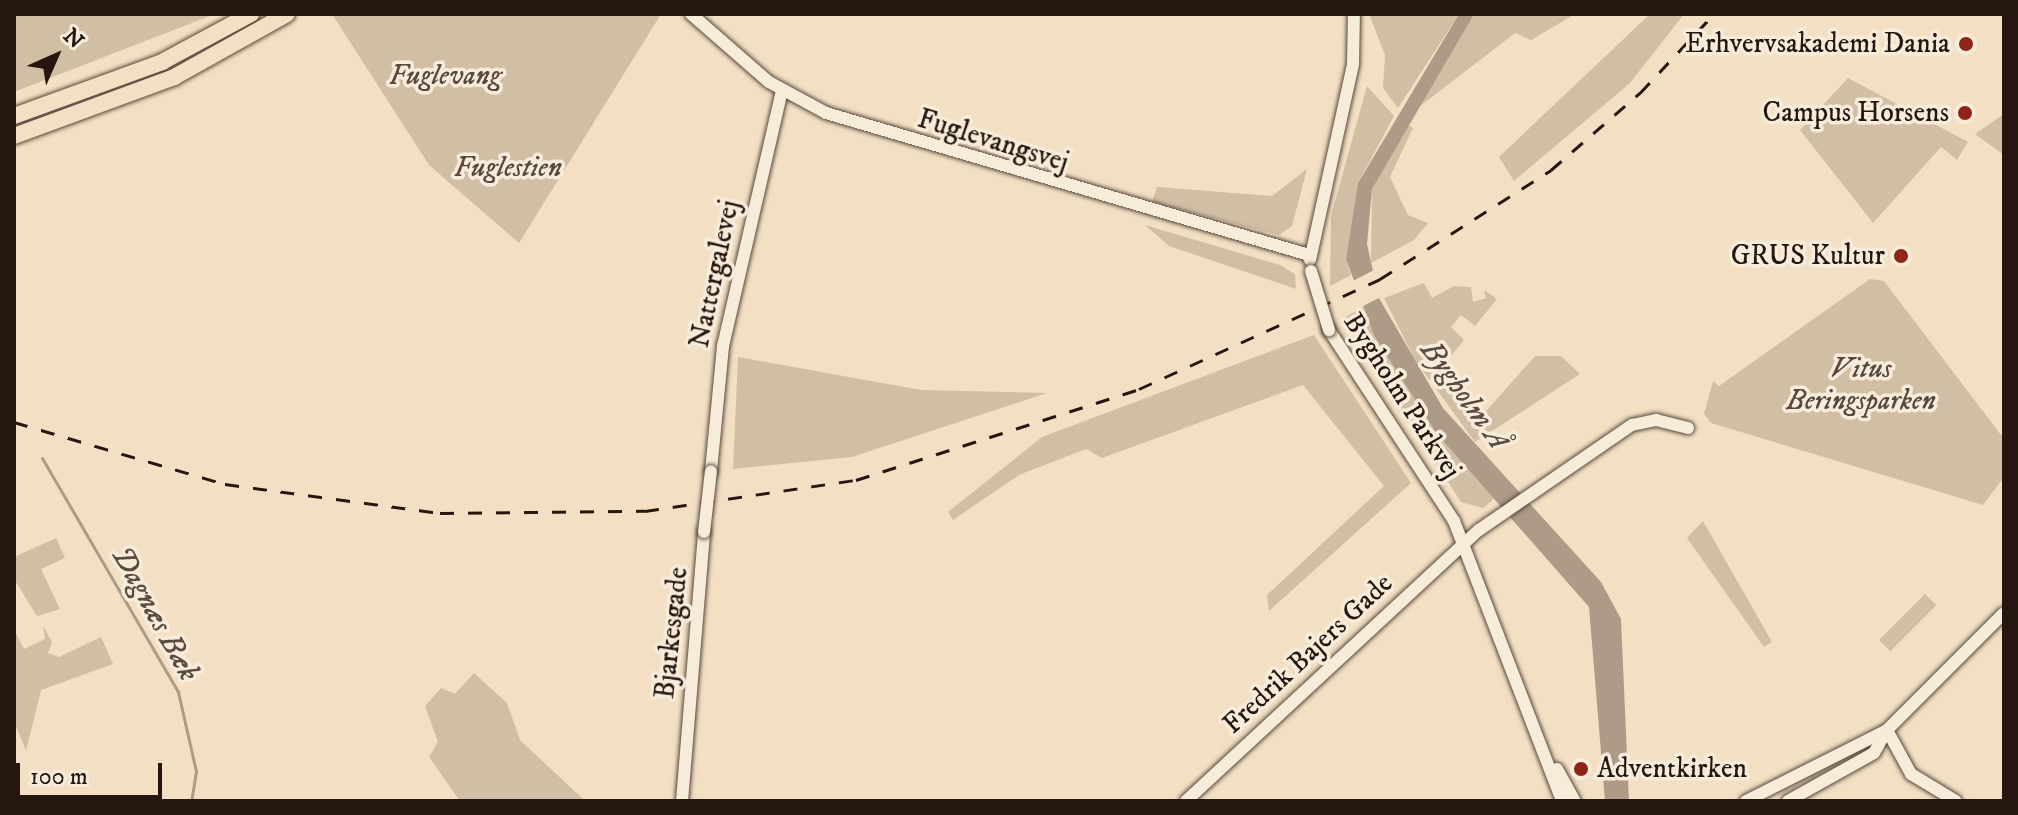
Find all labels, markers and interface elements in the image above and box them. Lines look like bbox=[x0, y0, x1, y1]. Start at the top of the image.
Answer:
north arrow bbox=[16, 16, 96, 96]
text: N bbox=[57, 23, 89, 55]
place label: Erhvervsakademi Dania bbox=[1685, 27, 1950, 61]
marker: Erhvervsakademi Dania bbox=[1957, 35, 1975, 53]
park label: Fuglevang bbox=[389, 59, 501, 93]
place label: Campus Horsens bbox=[1763, 96, 1949, 130]
street label: Fuglevangsvej bbox=[914, 102, 1072, 180]
marker: Campus Horsens bbox=[1956, 104, 1974, 122]
park label: Fuglestien bbox=[454, 151, 562, 185]
street label: Nattergalevej bbox=[683, 197, 747, 351]
place label: GRUS Kultur bbox=[1731, 239, 1885, 273]
marker: GRUS Kultur bbox=[1892, 247, 1910, 265]
street label: Bygholm Parkvej bbox=[1336, 307, 1468, 485]
water label: Bygholm Å bbox=[1412, 334, 1516, 458]
park label: Vitus Beringsparken bbox=[1786, 352, 1936, 418]
water label: Dagnæs Bæk bbox=[102, 540, 206, 688]
street label: Bjarkesgade bbox=[648, 565, 696, 701]
street label: Fredrik Bajers Gade bbox=[1216, 567, 1400, 741]
scale bar bbox=[20, 747, 166, 797]
place label: Adventkirken bbox=[1597, 752, 1747, 786]
marker: Adventkirken bbox=[1572, 760, 1590, 778]
text: 100 m bbox=[30, 762, 88, 792]

